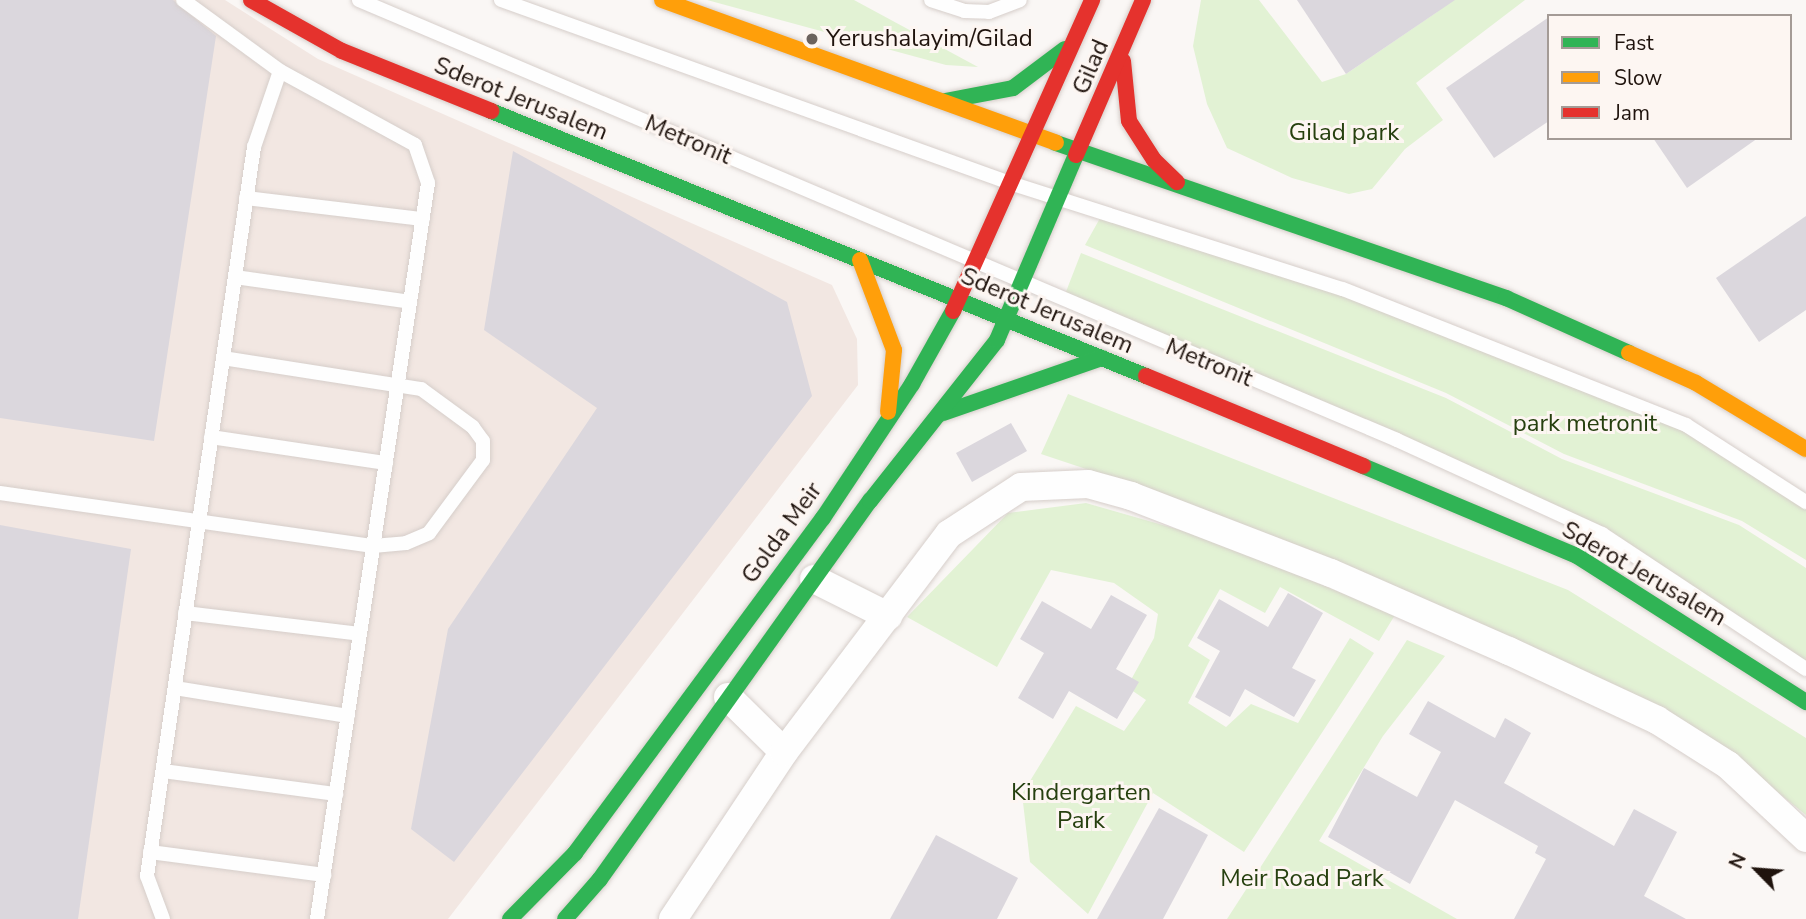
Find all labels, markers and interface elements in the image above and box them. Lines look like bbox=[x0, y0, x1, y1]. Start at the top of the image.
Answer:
legend bbox=[1547, 14, 1792, 140]
place label: Yerushalayim/Gilad bbox=[826, 25, 1033, 53]
text: Fast bbox=[1614, 29, 1654, 57]
marker: Yerushalayim/Gilad bbox=[804, 31, 820, 47]
street label: Gilad bbox=[1067, 35, 1115, 99]
street label: Sderot Jerusalem bbox=[430, 51, 612, 147]
text: Slow bbox=[1614, 64, 1662, 92]
text: Jam bbox=[1614, 99, 1650, 127]
street label: Metronit bbox=[640, 109, 736, 171]
park label: Gilad park bbox=[1289, 119, 1399, 147]
street label: Sderot Jerusalem bbox=[956, 262, 1138, 360]
street label: Metronit bbox=[1161, 333, 1257, 393]
park label: park metronit bbox=[1513, 410, 1657, 438]
street label: Golda Meir bbox=[736, 477, 828, 589]
street label: Sderot Jerusalem bbox=[1557, 515, 1731, 633]
park label: Kindergarten Park bbox=[1011, 779, 1151, 835]
north arrow bbox=[1722, 835, 1792, 905]
text: N bbox=[1723, 849, 1753, 873]
park label: Meir Road Park bbox=[1220, 865, 1384, 893]

